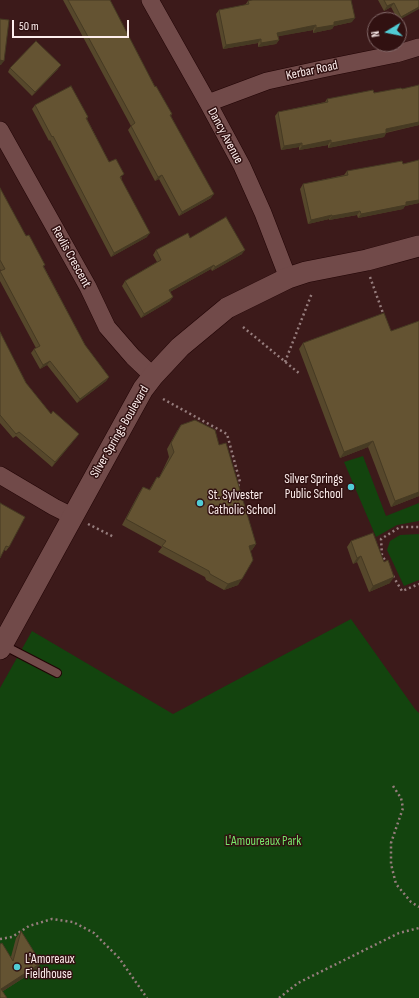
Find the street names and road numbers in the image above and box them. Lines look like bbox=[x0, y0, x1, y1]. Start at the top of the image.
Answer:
street label: Kerbar Road bbox=[285, 58, 339, 84]
street label: Dancy Avenue bbox=[204, 105, 246, 167]
street label: Revlis Crescent bbox=[48, 224, 94, 290]
street label: Silver Springs Boulevard bbox=[87, 383, 153, 481]

